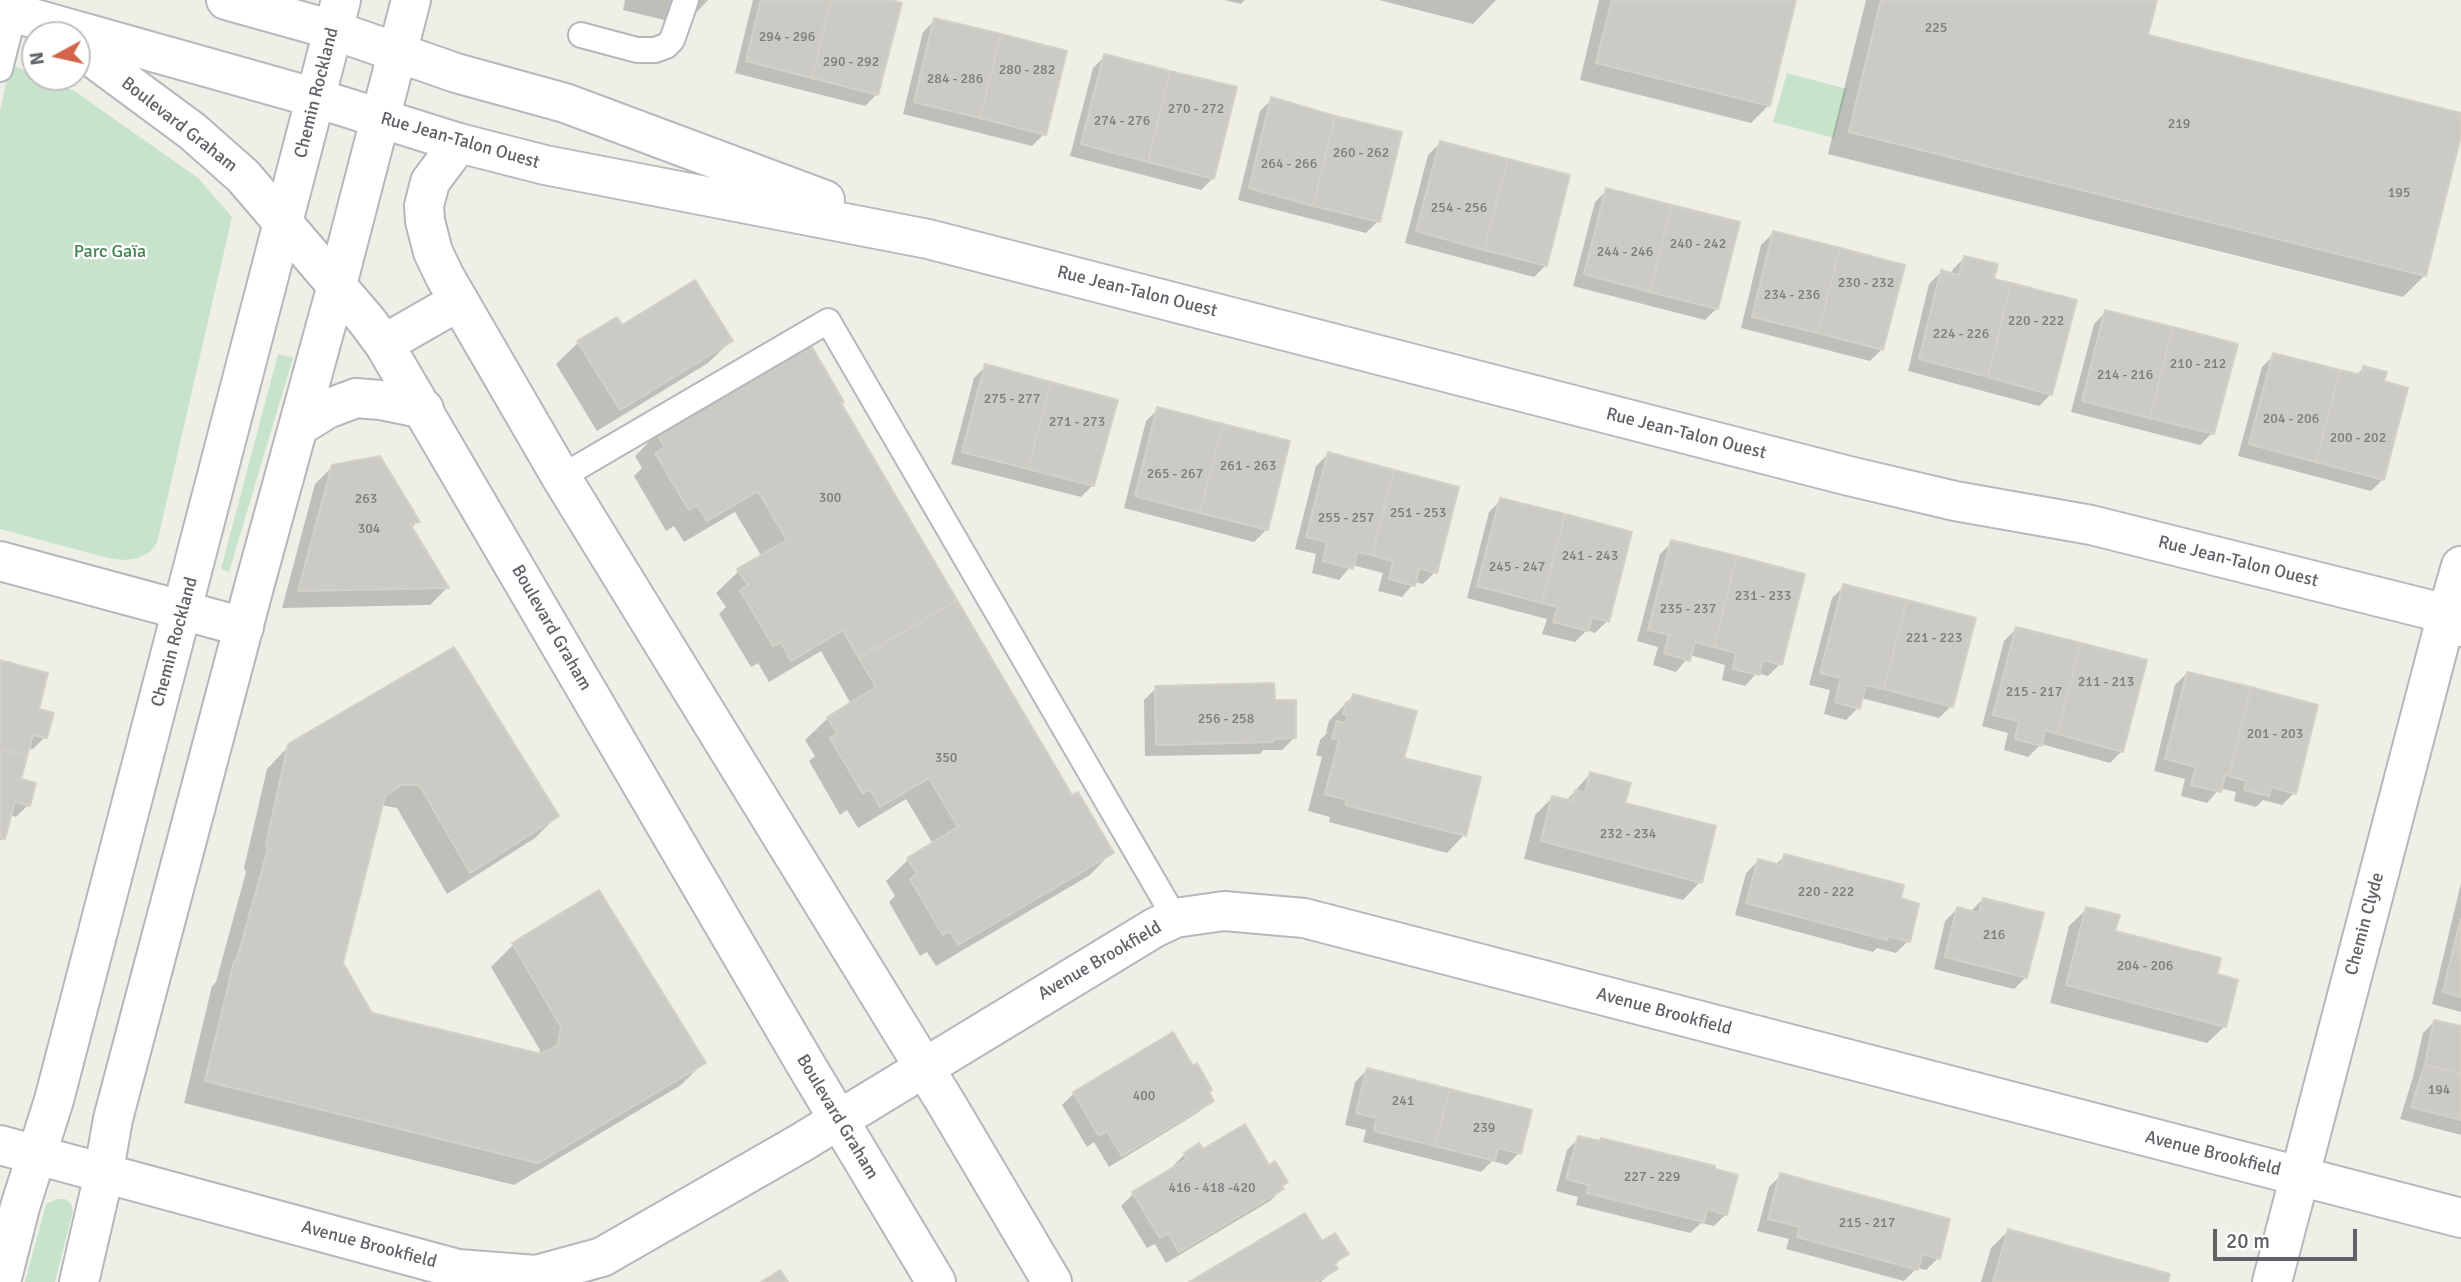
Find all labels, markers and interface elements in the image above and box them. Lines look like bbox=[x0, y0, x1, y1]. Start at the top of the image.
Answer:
house number: 225 bbox=[1925, 20, 1947, 36]
north arrow bbox=[21, 21, 91, 91]
street label: Chemin Rockland bbox=[290, 26, 344, 160]
house number: 294 - 296 bbox=[759, 29, 815, 45]
text: N bbox=[24, 50, 50, 67]
house number: 290 - 292 bbox=[823, 54, 879, 70]
house number: 280 - 282 bbox=[999, 62, 1055, 78]
house number: 284 - 286 bbox=[927, 71, 983, 87]
street label: Boulevard Graham bbox=[117, 73, 241, 177]
house number: 270 - 272 bbox=[1168, 101, 1224, 117]
street label: Rue Jean-Talon Ouest bbox=[378, 108, 542, 174]
house number: 274 - 276 bbox=[1094, 113, 1150, 129]
house number: 219 bbox=[2168, 116, 2190, 132]
house number: 260 - 262 bbox=[1333, 145, 1389, 161]
house number: 264 - 266 bbox=[1261, 156, 1317, 172]
house number: 195 bbox=[2388, 185, 2410, 201]
house number: 254 - 256 bbox=[1431, 200, 1487, 216]
house number: 240 - 242 bbox=[1670, 236, 1726, 252]
park label: Parc Gaïa bbox=[74, 241, 146, 263]
house number: 244 - 246 bbox=[1597, 244, 1653, 260]
street label: Rue Jean-Talon Ouest bbox=[1055, 262, 1219, 322]
house number: 230 - 232 bbox=[1838, 275, 1894, 291]
house number: 234 - 236 bbox=[1764, 287, 1820, 303]
house number: 220 - 222 bbox=[2008, 313, 2064, 329]
house number: 224 - 226 bbox=[1933, 326, 1989, 342]
house number: 210 - 212 bbox=[2170, 356, 2226, 372]
house number: 214 - 216 bbox=[2097, 367, 2153, 383]
house number: 275 - 277 bbox=[984, 391, 1040, 407]
street label: Rue Jean-Talon Ouest bbox=[1604, 404, 1768, 464]
house number: 204 - 206 bbox=[2263, 411, 2319, 427]
house number: 271 - 273 bbox=[1049, 414, 1105, 430]
house number: 200 - 202 bbox=[2330, 430, 2386, 446]
house number: 261 - 263 bbox=[1220, 458, 1276, 474]
house number: 265 - 267 bbox=[1147, 466, 1203, 482]
house number: 300 bbox=[819, 490, 841, 506]
house number: 263 bbox=[355, 491, 377, 507]
house number: 251 - 253 bbox=[1390, 505, 1446, 521]
house number: 255 - 257 bbox=[1318, 510, 1374, 526]
house number: 304 bbox=[358, 521, 380, 537]
street label: Rue Jean-Talon Ouest bbox=[2156, 532, 2320, 592]
house number: 241 - 243 bbox=[1562, 548, 1618, 564]
house number: 245 - 247 bbox=[1489, 559, 1545, 575]
street label: Boulevard Graham bbox=[506, 561, 596, 695]
street label: Chemin Rockland bbox=[147, 575, 203, 709]
house number: 231 - 233 bbox=[1735, 588, 1791, 604]
house number: 235 - 237 bbox=[1660, 601, 1716, 617]
house number: 221 - 223 bbox=[1906, 630, 1962, 646]
house number: 211 - 213 bbox=[2078, 674, 2134, 690]
house number: 215 - 217 bbox=[2006, 684, 2062, 700]
house number: 256 - 258 bbox=[1198, 711, 1254, 727]
house number: 201 - 203 bbox=[2247, 726, 2303, 742]
house number: 350 bbox=[935, 750, 957, 766]
house number: 232 - 234 bbox=[1600, 826, 1656, 842]
street label: Chemin Clyde bbox=[2341, 870, 2389, 978]
house number: 220 - 222 bbox=[1798, 884, 1854, 900]
street label: Avenue Brookfield bbox=[1034, 917, 1166, 1005]
house number: 216 bbox=[1983, 927, 2005, 943]
house number: 204 - 206 bbox=[2117, 958, 2173, 974]
street label: Avenue Brookfield bbox=[1594, 984, 1734, 1040]
street label: Boulevard Graham bbox=[791, 1051, 883, 1183]
house number: 194 bbox=[2428, 1082, 2450, 1098]
house number: 400 bbox=[1133, 1088, 1155, 1104]
house number: 241 bbox=[1392, 1093, 1414, 1109]
house number: 239 bbox=[1473, 1120, 1495, 1136]
street label: Avenue Brookfield bbox=[2143, 1127, 2283, 1181]
house number: 227 - 229 bbox=[1624, 1169, 1680, 1185]
house number: 416 - 418 -420 bbox=[1168, 1180, 1256, 1196]
house number: 215 - 217 bbox=[1839, 1215, 1895, 1231]
scale bar bbox=[2216, 1216, 2360, 1260]
street label: Avenue Brookfield bbox=[299, 1217, 439, 1273]
text: 20 m bbox=[2226, 1228, 2270, 1254]

